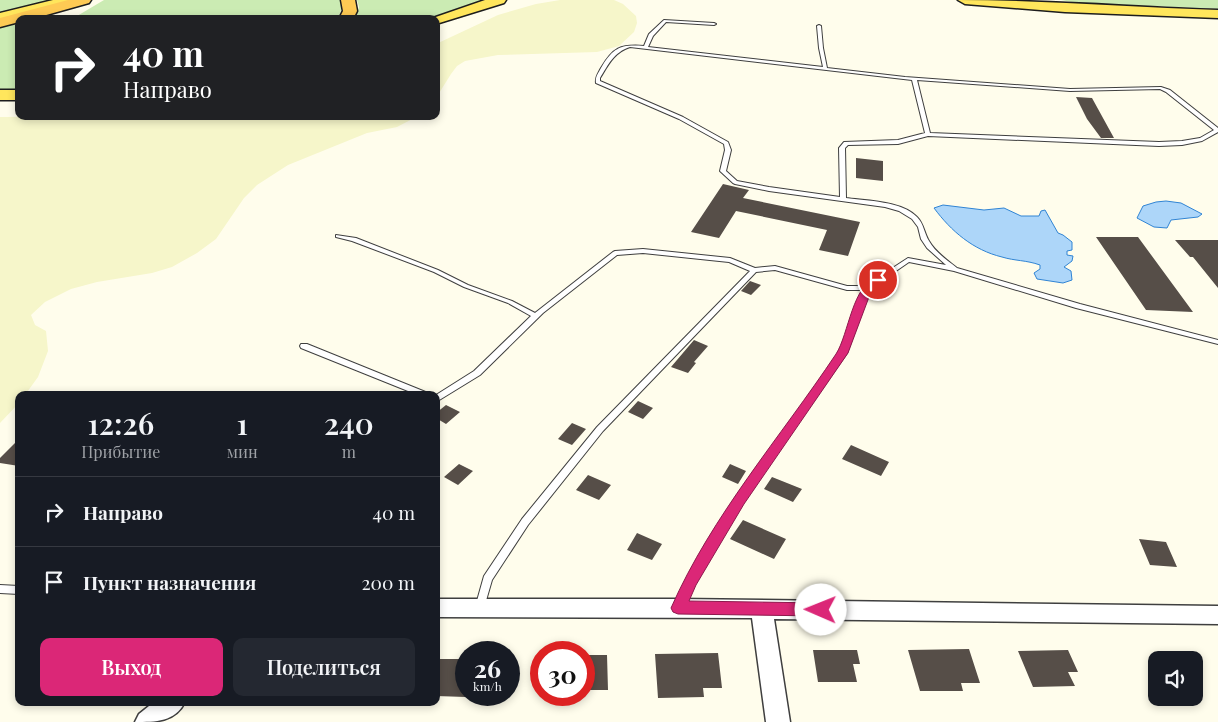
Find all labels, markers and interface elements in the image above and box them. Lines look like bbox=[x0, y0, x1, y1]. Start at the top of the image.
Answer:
text: 40 m bbox=[123, 29, 204, 76]
icon: right bbox=[40, 35, 105, 100]
text: Направо bbox=[123, 74, 212, 104]
pin bbox=[857, 259, 899, 301]
icon: arrive bbox=[864, 266, 892, 294]
text: 12:26 bbox=[87, 403, 154, 443]
text: 1 bbox=[237, 403, 248, 443]
text: 240 bbox=[324, 403, 374, 443]
text: Прибытие bbox=[81, 441, 160, 462]
text: мин bbox=[227, 441, 258, 462]
text: m bbox=[342, 441, 356, 462]
icon: right bbox=[40, 498, 68, 526]
text: Направо bbox=[83, 499, 163, 525]
text: 40 m bbox=[373, 499, 415, 525]
icon: arrive bbox=[40, 568, 68, 596]
text: Пункт назначения bbox=[83, 569, 256, 595]
text: 200 m bbox=[361, 569, 415, 595]
position arrow bbox=[794, 583, 846, 635]
button: Выход bbox=[40, 638, 223, 696]
button: Поделиться bbox=[233, 638, 415, 696]
speed limit sign: 30 bbox=[530, 641, 595, 706]
text: 26 bbox=[474, 651, 501, 684]
map controls bbox=[1148, 651, 1203, 706]
button: sound bbox=[1148, 651, 1203, 706]
text: km/h bbox=[473, 678, 502, 694]

